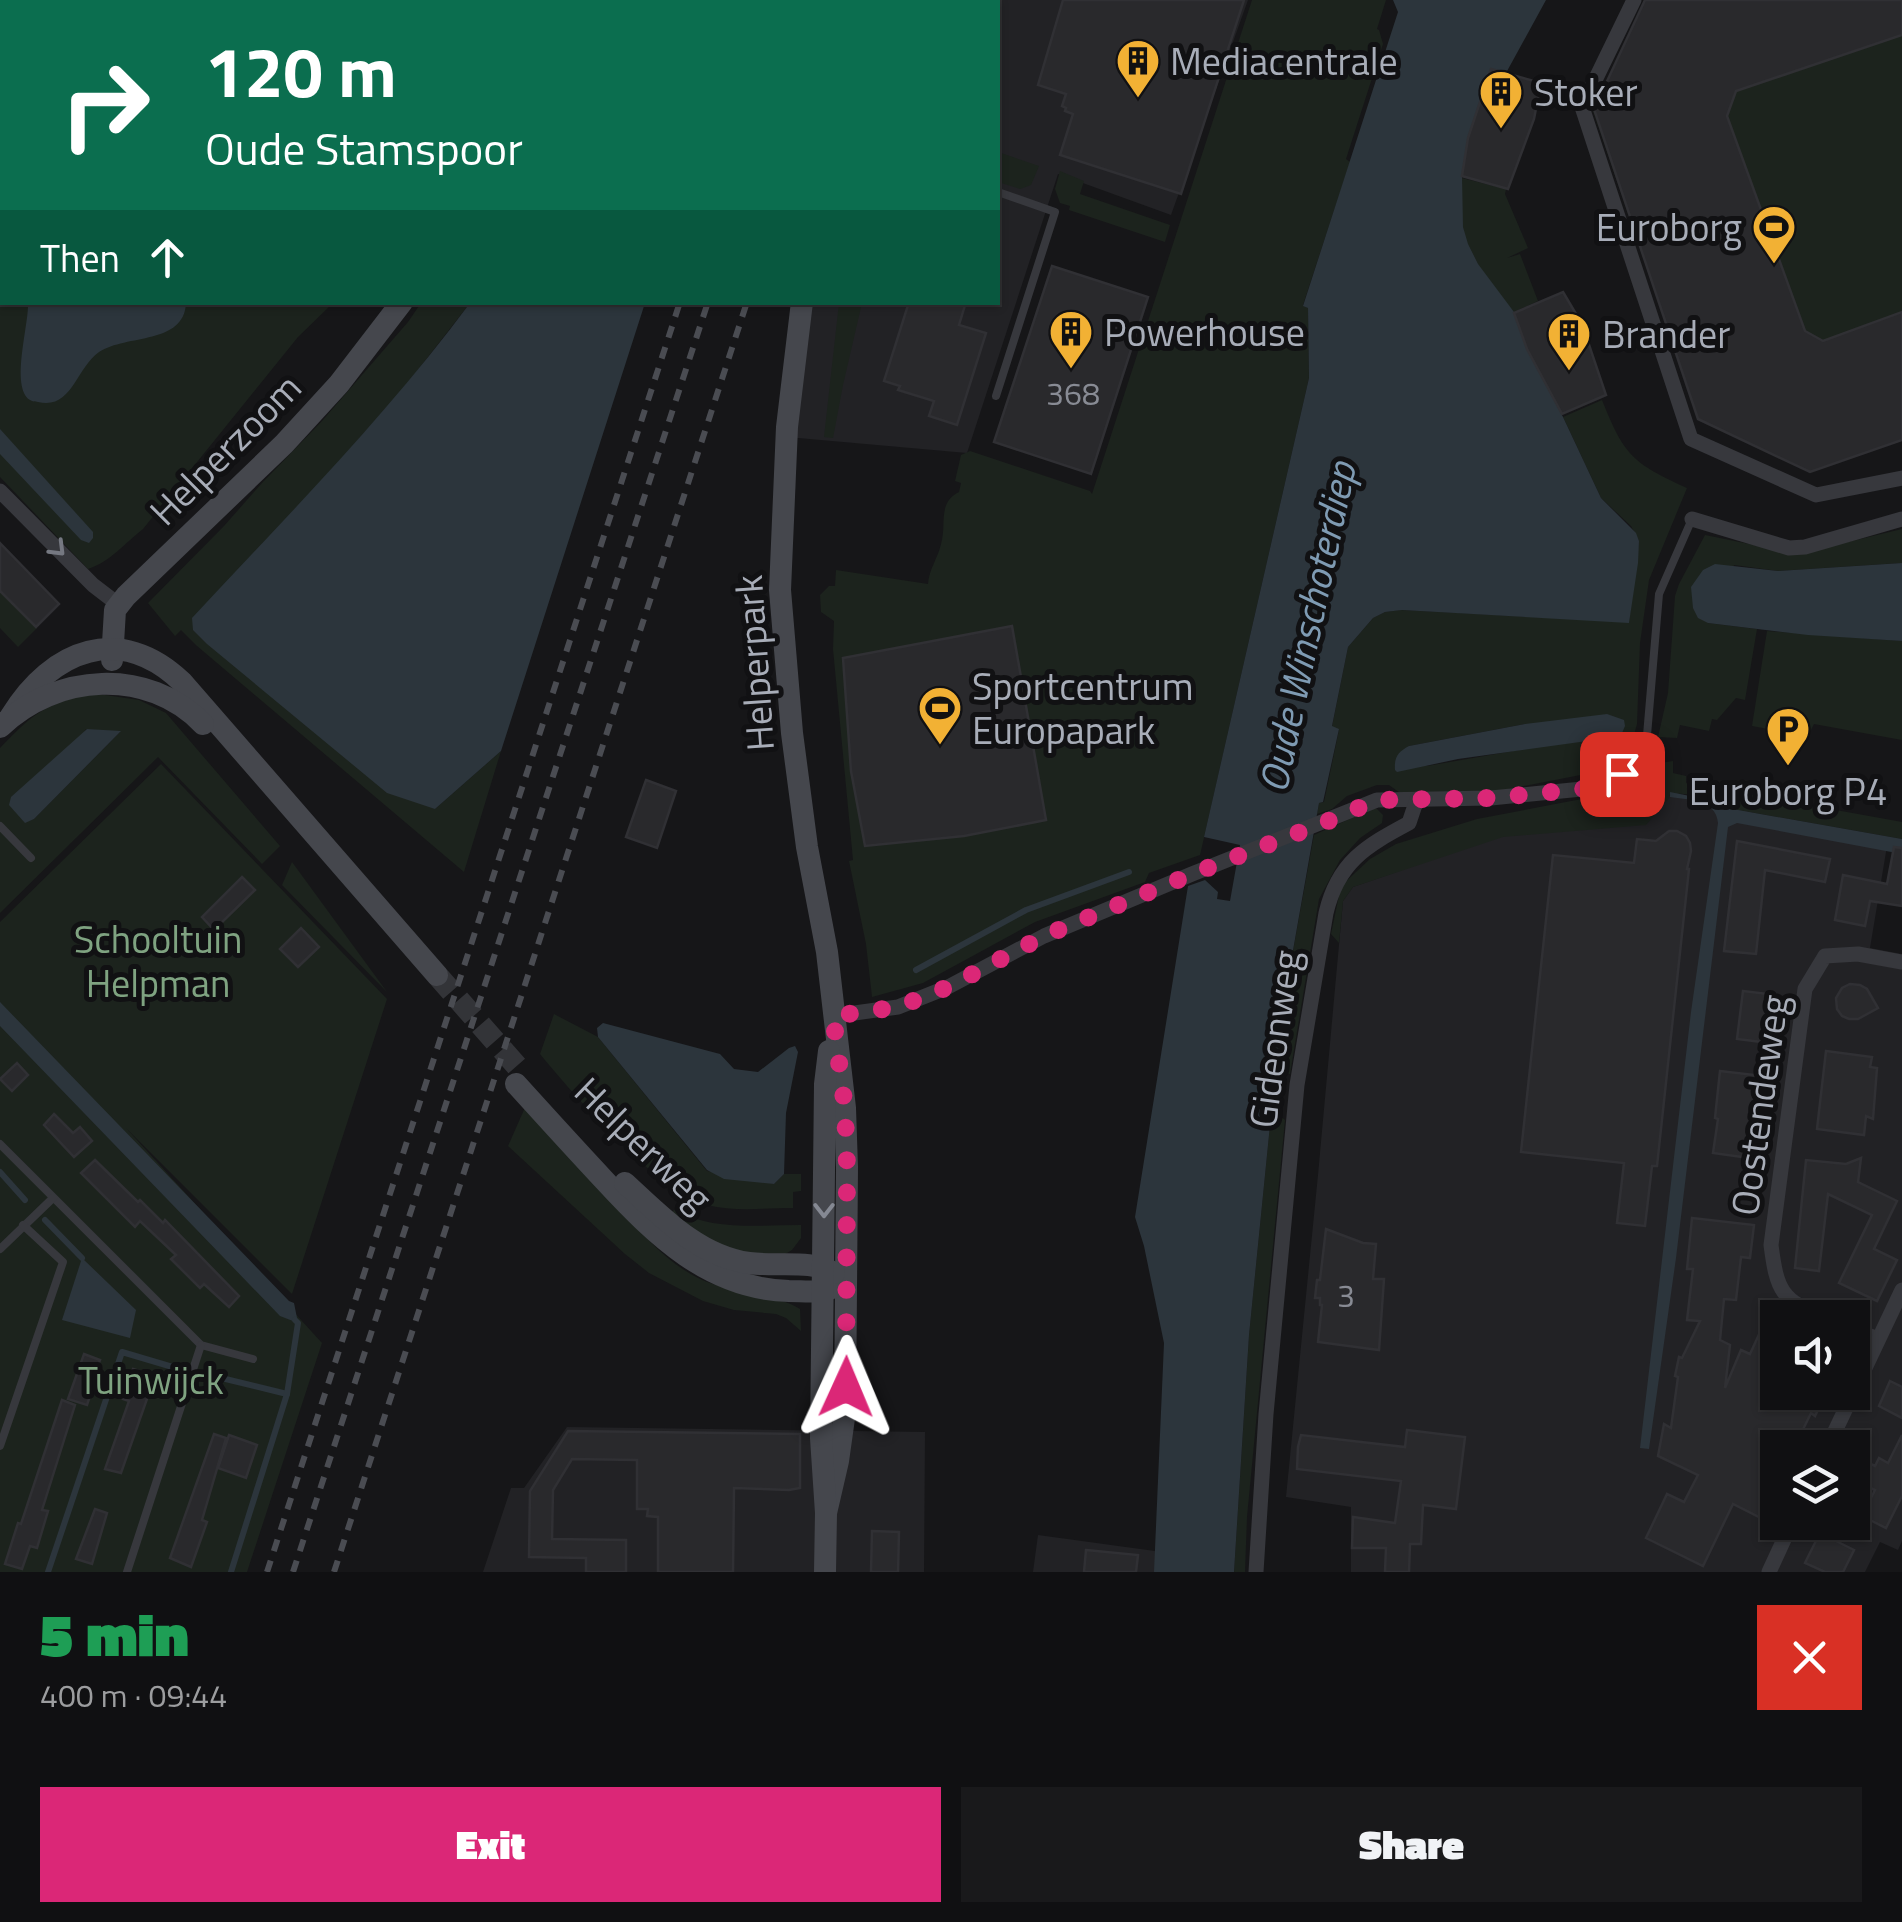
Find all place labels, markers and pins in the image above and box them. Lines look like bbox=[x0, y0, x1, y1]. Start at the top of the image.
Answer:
place label: Mediacentrale bbox=[1170, 32, 1398, 90]
building icon: Mediacentrale bbox=[1115, 38, 1161, 99]
place label: Stoker bbox=[1534, 63, 1638, 121]
building icon: Stoker bbox=[1478, 69, 1524, 130]
place label: Euroborg bbox=[1596, 198, 1742, 256]
sports icon: Euroborg bbox=[1751, 204, 1797, 265]
place label: Powerhouse bbox=[1104, 303, 1305, 361]
place label: Brander bbox=[1602, 305, 1730, 363]
building icon: Powerhouse bbox=[1048, 309, 1094, 370]
building icon: Brander bbox=[1546, 311, 1592, 372]
place label: Sportcentrum Europapark bbox=[972, 657, 1193, 759]
sports icon: Sportcentrum Europapark bbox=[917, 685, 963, 746]
parking icon: Euroborg P4 bbox=[1765, 706, 1811, 767]
pin bbox=[1580, 732, 1665, 817]
place label: Euroborg P4 bbox=[1689, 762, 1887, 820]

